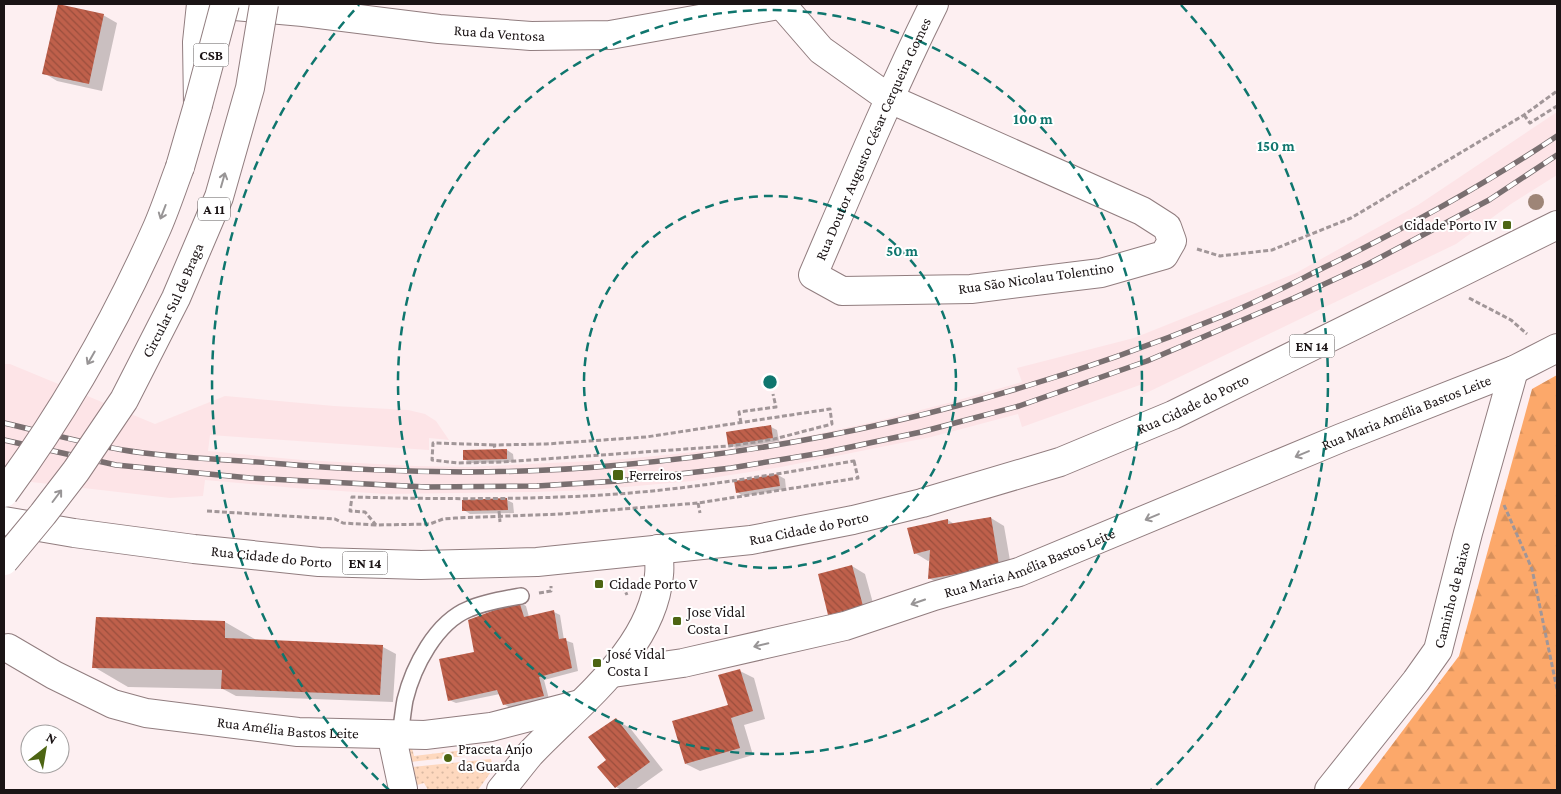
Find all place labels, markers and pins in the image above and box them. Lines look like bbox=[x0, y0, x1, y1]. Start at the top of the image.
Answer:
place label: Cidade Porto IV bbox=[1404, 217, 1497, 233]
marker: Cidade Porto IV bbox=[1501, 219, 1513, 231]
centre of rings bbox=[761, 373, 779, 391]
place label: Ferreiros bbox=[629, 467, 682, 483]
marker: Ferreiros bbox=[611, 468, 625, 482]
place label: Cidade Porto V bbox=[609, 576, 698, 592]
marker: Cidade Porto V bbox=[593, 578, 605, 590]
place label: Jose Vidal Costa I bbox=[685, 604, 745, 637]
marker: Jose Vidal Costa I bbox=[671, 615, 683, 627]
place label: José Vidal Costa I bbox=[605, 646, 665, 679]
marker: José Vidal Costa I bbox=[591, 657, 603, 669]
place label: Praceta Anjo da Guarda bbox=[458, 741, 533, 774]
marker: Praceta Anjo da Guarda bbox=[442, 752, 454, 764]

